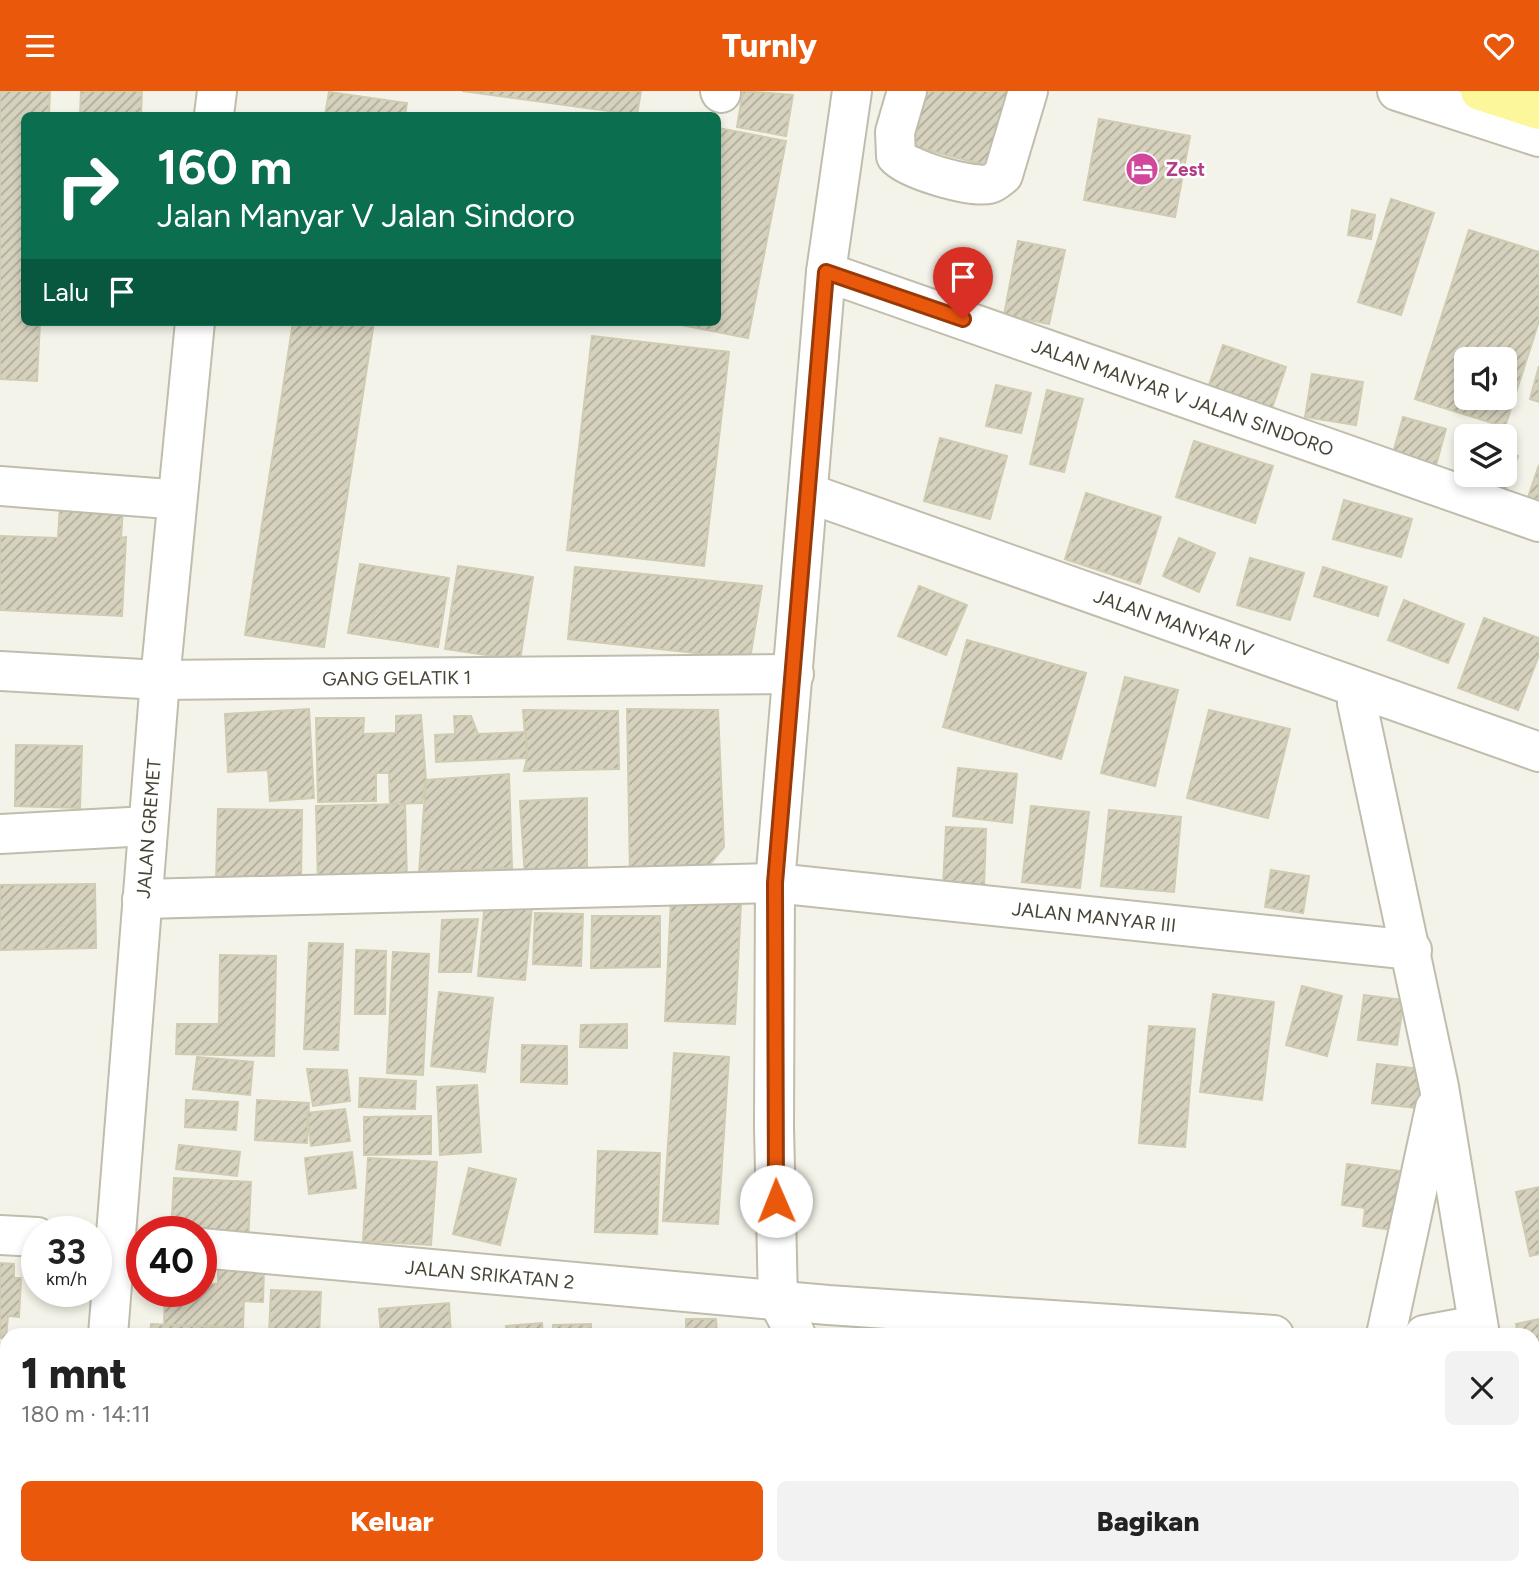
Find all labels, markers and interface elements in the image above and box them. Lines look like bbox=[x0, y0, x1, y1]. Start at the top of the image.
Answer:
icon: menu bbox=[21, 27, 59, 65]
text: Turnly bbox=[722, 27, 817, 65]
icon: heart bbox=[1480, 27, 1518, 65]
text: 160 m bbox=[157, 137, 292, 196]
icon: right bbox=[42, 140, 133, 231]
hotel icon: Zest bbox=[1123, 150, 1161, 188]
place label: Zest bbox=[1166, 158, 1205, 181]
text: Jalan Manyar V Jalan Sindoro bbox=[157, 197, 575, 235]
pin bbox=[933, 247, 993, 319]
icon: arrive bbox=[944, 258, 982, 296]
icon: arrive bbox=[103, 273, 141, 311]
text: Lalu bbox=[42, 276, 89, 308]
street label: JALAN MANYAR V JALAN SINDORO bbox=[1029, 334, 1337, 461]
map controls bbox=[1454, 347, 1517, 487]
button: sound bbox=[1454, 347, 1517, 410]
button: layers bbox=[1454, 424, 1517, 487]
street label: JALAN MANYAR IV bbox=[1091, 584, 1257, 661]
street label: GANG GELATIK 1 bbox=[322, 666, 471, 690]
street label: JALAN GREMET bbox=[131, 757, 165, 899]
street label: JALAN MANYAR III bbox=[1011, 896, 1177, 937]
position arrow bbox=[739, 1164, 813, 1238]
speed limit sign: 40 bbox=[126, 1216, 217, 1307]
text: 33 bbox=[47, 1231, 86, 1273]
street label: JALAN SRIKATAN 2 bbox=[404, 1255, 575, 1293]
text: km/h bbox=[46, 1268, 87, 1290]
text: 1 mnt bbox=[21, 1348, 127, 1399]
button: close bbox=[1445, 1351, 1519, 1425]
text: 180 m · 14:11 bbox=[21, 1400, 150, 1428]
button: Keluar bbox=[21, 1481, 763, 1561]
button: Bagikan bbox=[777, 1481, 1519, 1561]

